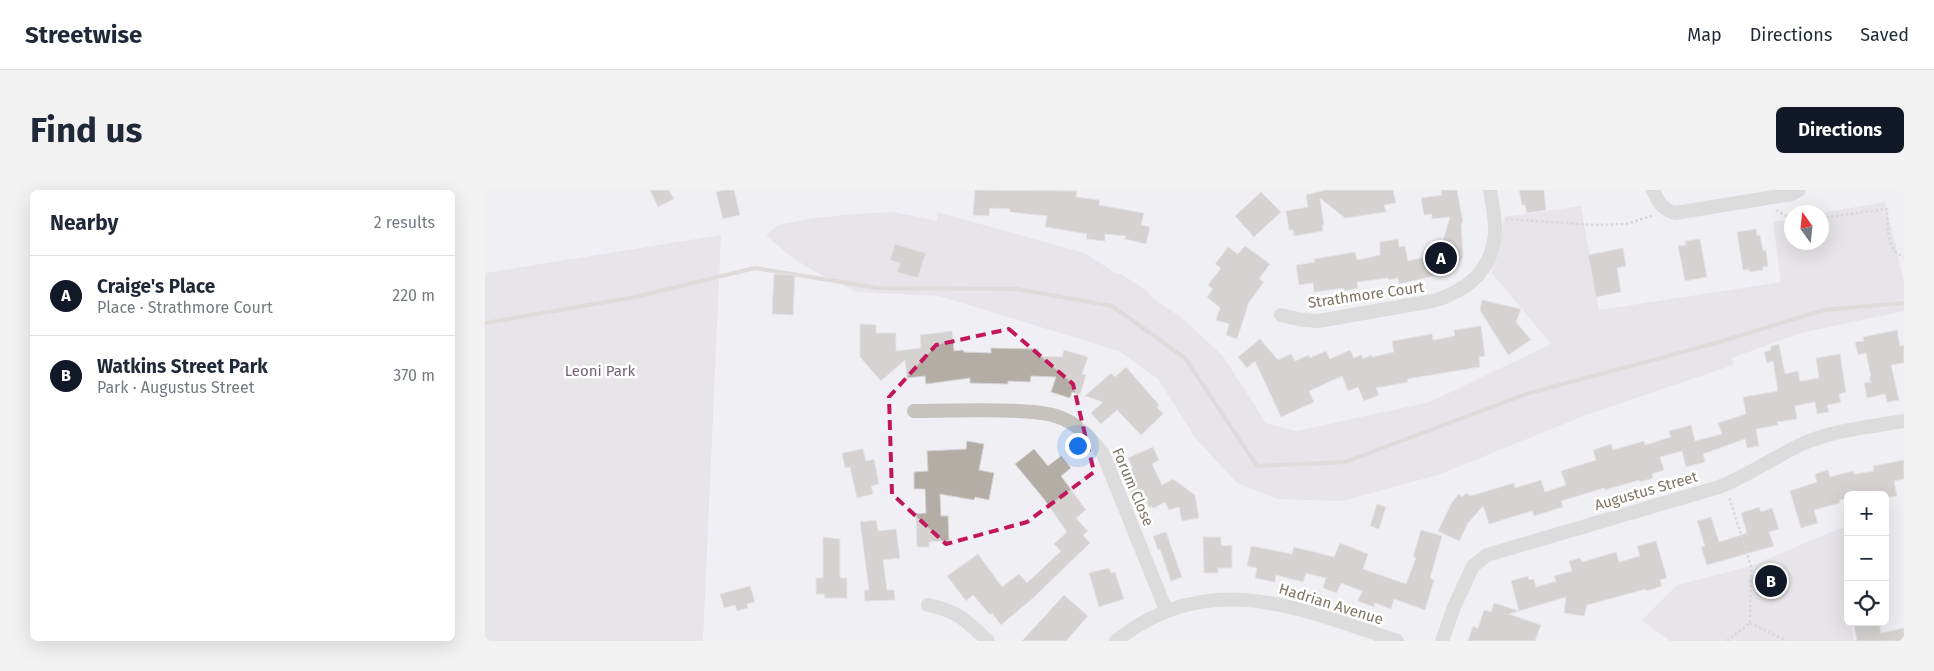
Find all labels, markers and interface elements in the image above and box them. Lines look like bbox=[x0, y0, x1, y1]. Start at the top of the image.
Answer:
text: Streetwise bbox=[25, 21, 142, 49]
text: Map bbox=[1687, 24, 1722, 46]
text: Directions bbox=[1750, 24, 1832, 46]
text: Saved bbox=[1860, 24, 1909, 46]
button: Directions bbox=[1776, 107, 1904, 153]
text: Find us bbox=[30, 109, 142, 151]
north arrow bbox=[1784, 205, 1829, 250]
text: Nearby bbox=[50, 210, 118, 236]
text: 2 results bbox=[374, 213, 435, 232]
pin: A bbox=[1425, 239, 1457, 277]
text: Craige's Place bbox=[97, 275, 215, 298]
street label: Strathmore Court bbox=[1307, 278, 1426, 312]
text: A bbox=[61, 286, 71, 305]
text: 220 m bbox=[392, 286, 435, 305]
text: Place · Strathmore Court bbox=[97, 298, 273, 317]
text: Watkins Street Park bbox=[97, 355, 268, 378]
park label: Leoni Park bbox=[565, 362, 636, 380]
text: B bbox=[61, 366, 71, 385]
text: 370 m bbox=[393, 366, 435, 385]
text: Park · Augustus Street bbox=[97, 378, 254, 397]
your location bbox=[1065, 433, 1091, 459]
street label: Forum Close bbox=[1108, 445, 1158, 529]
street label: Augustus Street bbox=[1592, 468, 1700, 514]
map controls bbox=[1844, 491, 1889, 626]
button: + bbox=[1844, 491, 1889, 536]
button: − bbox=[1844, 536, 1889, 581]
pin: B bbox=[1755, 562, 1787, 600]
street label: Hadrian Avenue bbox=[1277, 580, 1385, 628]
button: locate bbox=[1844, 581, 1889, 626]

